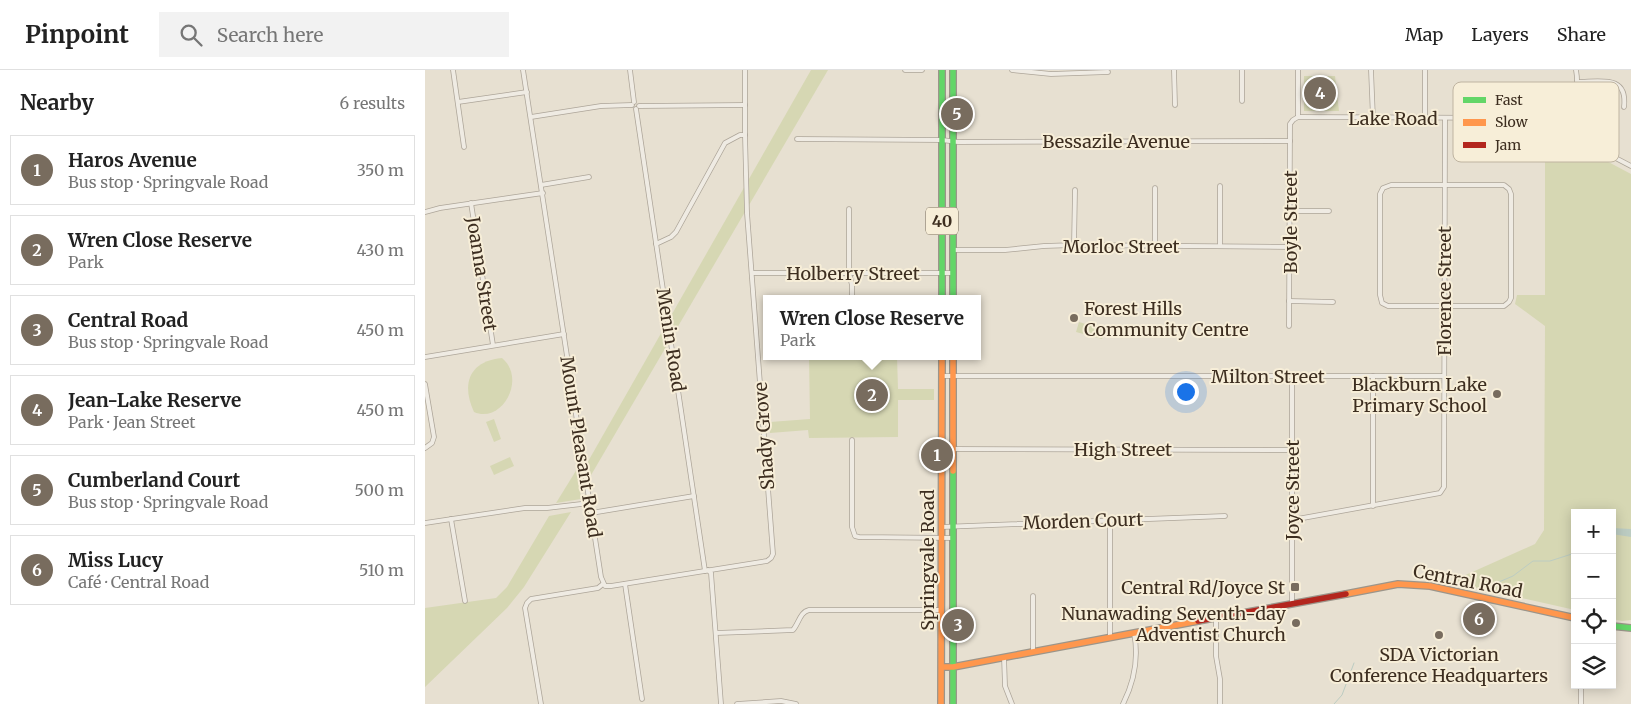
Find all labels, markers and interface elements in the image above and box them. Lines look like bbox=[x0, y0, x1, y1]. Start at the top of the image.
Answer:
search box bbox=[159, 12, 509, 57]
text: Pinpoint bbox=[25, 19, 129, 50]
icon: search bbox=[177, 21, 205, 49]
text: Search here bbox=[217, 23, 323, 47]
text: Map bbox=[1405, 23, 1443, 46]
text: Layers bbox=[1471, 23, 1529, 46]
text: Share bbox=[1557, 23, 1606, 46]
pin: 4 bbox=[1304, 74, 1336, 112]
legend bbox=[1453, 82, 1619, 162]
text: Nearby bbox=[20, 89, 94, 116]
text: Fast bbox=[1495, 91, 1523, 109]
text: 6 results bbox=[340, 93, 405, 113]
pin: 5 bbox=[941, 95, 973, 133]
street label: Lake Road bbox=[1348, 107, 1438, 130]
text: Slow bbox=[1495, 113, 1528, 131]
street label: Bessazile Avenue bbox=[1042, 130, 1190, 153]
text: Jam bbox=[1494, 136, 1521, 154]
text: Haros Avenue bbox=[68, 148, 197, 172]
text: 1 bbox=[33, 160, 41, 180]
text: 350 m bbox=[357, 160, 404, 180]
street label: Boyle Street bbox=[1279, 170, 1302, 274]
text: Bus stop · Springvale Road bbox=[68, 172, 268, 192]
road number: 40 bbox=[926, 208, 958, 234]
street label: Joanna Street bbox=[461, 214, 502, 333]
street label: Florence Street bbox=[1433, 226, 1456, 356]
text: Wren Close Reserve bbox=[68, 228, 252, 252]
street label: Morloc Street bbox=[1062, 235, 1180, 258]
text: 2 bbox=[32, 240, 42, 260]
text: 430 m bbox=[357, 240, 404, 260]
text: Park bbox=[68, 252, 104, 272]
street label: Holberry Street bbox=[786, 262, 920, 285]
street label: Menin Road bbox=[651, 287, 691, 394]
popup bbox=[763, 295, 981, 360]
place label: Forest Hills Community Centre bbox=[1084, 297, 1249, 341]
text: Wren Close Reserve bbox=[780, 306, 964, 330]
text: Central Road bbox=[68, 308, 188, 332]
marker: Forest Hills Community Centre bbox=[1068, 312, 1080, 324]
text: 3 bbox=[32, 320, 42, 340]
text: 450 m bbox=[356, 320, 404, 340]
text: Park bbox=[780, 330, 816, 350]
text: Bus stop · Springvale Road bbox=[68, 332, 268, 352]
street label: Mount Pleasant Road bbox=[555, 354, 607, 540]
street label: Milton Street bbox=[1211, 365, 1325, 388]
place label: Blackburn Lake Primary School bbox=[1352, 373, 1487, 417]
pin: 2 bbox=[856, 376, 888, 414]
your location bbox=[1173, 379, 1199, 405]
street label: Shady Grove bbox=[749, 381, 779, 491]
text: Jean-Lake Reserve bbox=[68, 388, 241, 412]
marker: Blackburn Lake Primary School bbox=[1491, 388, 1503, 400]
text: 4 bbox=[32, 400, 42, 420]
text: 450 m bbox=[356, 400, 404, 420]
text: Park · Jean Street bbox=[68, 412, 196, 432]
pin: 1 bbox=[921, 436, 953, 474]
street label: High Street bbox=[1074, 438, 1172, 461]
street label: Joyce Street bbox=[1281, 440, 1304, 541]
text: Cumberland Court bbox=[68, 468, 240, 492]
text: 5 bbox=[32, 480, 42, 500]
text: 500 m bbox=[354, 480, 404, 500]
street label: Springvale Road bbox=[916, 489, 939, 631]
text: Bus stop · Springvale Road bbox=[68, 492, 268, 512]
street label: Morden Court bbox=[1022, 507, 1144, 535]
map controls bbox=[1571, 509, 1616, 689]
button: + bbox=[1571, 509, 1616, 554]
text: Miss Lucy bbox=[68, 548, 163, 572]
button: − bbox=[1571, 554, 1616, 599]
street label: Central Road bbox=[1411, 559, 1525, 603]
text: 6 bbox=[32, 560, 42, 580]
text: 510 m bbox=[359, 560, 404, 580]
text: Café · Central Road bbox=[68, 572, 209, 592]
place label: Central Rd/Joyce St bbox=[1121, 576, 1285, 599]
marker: Central Rd/Joyce St bbox=[1289, 581, 1301, 593]
button: locate bbox=[1571, 599, 1616, 644]
pin: 6 bbox=[1463, 600, 1495, 638]
place label: Nunawading Seventh-day Adventist Church bbox=[1061, 602, 1287, 646]
pin: 3 bbox=[942, 606, 974, 644]
marker: Nunawading Seventh-day Adventist Church bbox=[1290, 617, 1302, 629]
marker: SDA Victorian Conference Headquarters bbox=[1433, 629, 1445, 641]
place label: SDA Victorian Conference Headquarters bbox=[1330, 643, 1548, 687]
button: layers bbox=[1571, 644, 1616, 689]

